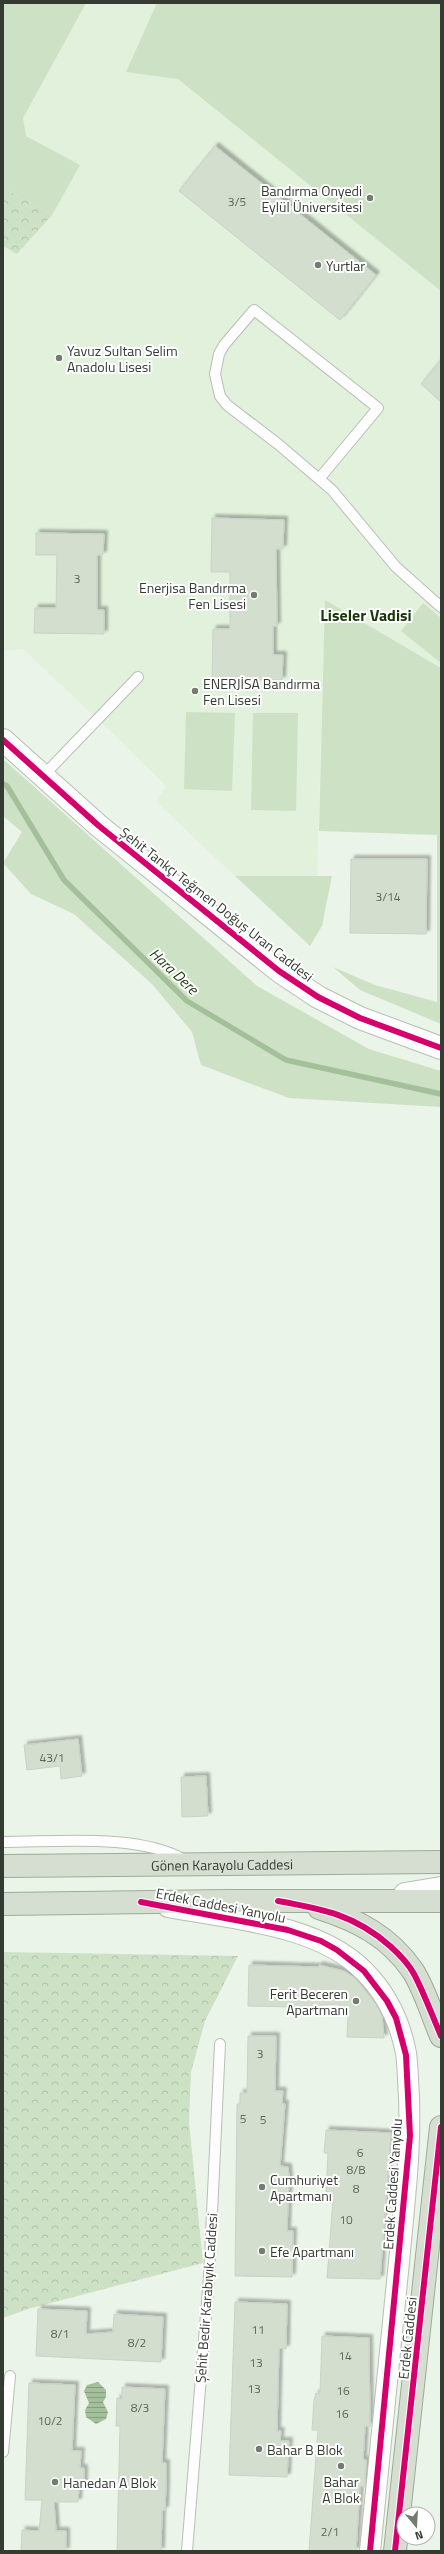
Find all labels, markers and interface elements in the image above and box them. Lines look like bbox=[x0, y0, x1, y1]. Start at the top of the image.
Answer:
place label: Bandırma Onyedi Eylül Üniversitesi bbox=[261, 180, 362, 217]
house number: 3/5 bbox=[228, 192, 246, 211]
marker: Bandırma Onyedi Eylül Üniversitesi bbox=[365, 193, 375, 203]
place label: Yurtlar bbox=[326, 255, 365, 276]
marker: Yurtlar bbox=[313, 260, 323, 270]
place label: Yavuz Sultan Selim Anadolu Lisesi bbox=[67, 340, 178, 377]
marker: Yavuz Sultan Selim Anadolu Lisesi bbox=[54, 353, 64, 363]
house number: 3 bbox=[74, 569, 80, 588]
place label: Enerjisa Bandırma Fen Lisesi bbox=[139, 577, 246, 614]
marker: Enerjisa Bandırma Fen Lisesi bbox=[249, 590, 259, 600]
district label: Liseler Vadisi bbox=[320, 603, 412, 627]
place label: ENERJİSA Bandırma Fen Lisesi bbox=[203, 673, 320, 710]
marker: ENERJİSA Bandırma Fen Lisesi bbox=[190, 686, 200, 696]
street label: Şehit Tankçı Teğmen Doğuş Uran Caddesi bbox=[116, 822, 318, 986]
house number: 3/14 bbox=[375, 887, 401, 906]
water label: Hara Dere bbox=[144, 942, 204, 1000]
house number: 43/1 bbox=[39, 1748, 65, 1767]
street label: Gönen Karayolu Caddesi bbox=[151, 1853, 293, 1875]
street label: Erdek Caddesi Yanyolu bbox=[154, 1882, 288, 1928]
place label: Ferit Beceren Apartmanı bbox=[270, 1983, 348, 2020]
marker: Ferit Beceren Apartmanı bbox=[351, 1996, 361, 2006]
house number: 3 bbox=[257, 2044, 263, 2063]
house number: 5 bbox=[240, 2109, 247, 2128]
house number: 5 bbox=[260, 2110, 267, 2129]
street label: Erdek Caddesi Yanyolu bbox=[377, 2118, 407, 2250]
house number: 6 bbox=[357, 2143, 364, 2162]
house number: 8/B bbox=[346, 2160, 366, 2179]
place label: Cumhuriyet Apartmanı bbox=[270, 2169, 338, 2206]
house number: 8 bbox=[353, 2179, 360, 2198]
marker: Cumhuriyet Apartmanı bbox=[257, 2182, 267, 2192]
house number: 10 bbox=[339, 2210, 353, 2229]
street label: Şehit Bedir Karabıyık Caddesi bbox=[190, 2212, 222, 2384]
place label: Efe Apartmanı bbox=[270, 2241, 354, 2262]
marker: Efe Apartmanı bbox=[257, 2246, 267, 2256]
street label: Erdek Caddesi bbox=[392, 2296, 422, 2380]
house number: 11 bbox=[251, 2320, 265, 2339]
house number: 8/1 bbox=[51, 2324, 69, 2343]
house number: 8/2 bbox=[128, 2333, 146, 2352]
house number: 14 bbox=[338, 2346, 352, 2365]
house number: 13 bbox=[249, 2353, 263, 2372]
house number: 13 bbox=[247, 2379, 261, 2398]
house number: 16 bbox=[336, 2381, 350, 2400]
house number: 8/3 bbox=[131, 2398, 149, 2417]
house number: 16 bbox=[335, 2404, 349, 2423]
house number: 10/2 bbox=[37, 2411, 63, 2430]
place label: Bahar B Blok bbox=[267, 2439, 343, 2460]
marker: Bahar B Blok bbox=[254, 2444, 264, 2454]
marker: Bahar A Blok bbox=[336, 2461, 346, 2471]
place label: Bahar A Blok bbox=[322, 2471, 360, 2508]
place label: Hanedan A Blok bbox=[63, 2472, 157, 2493]
marker: Hanedan A Blok bbox=[50, 2477, 60, 2487]
north arrow bbox=[396, 2506, 436, 2546]
house number: 2/1 bbox=[321, 2522, 339, 2541]
text: N bbox=[413, 2527, 425, 2544]

